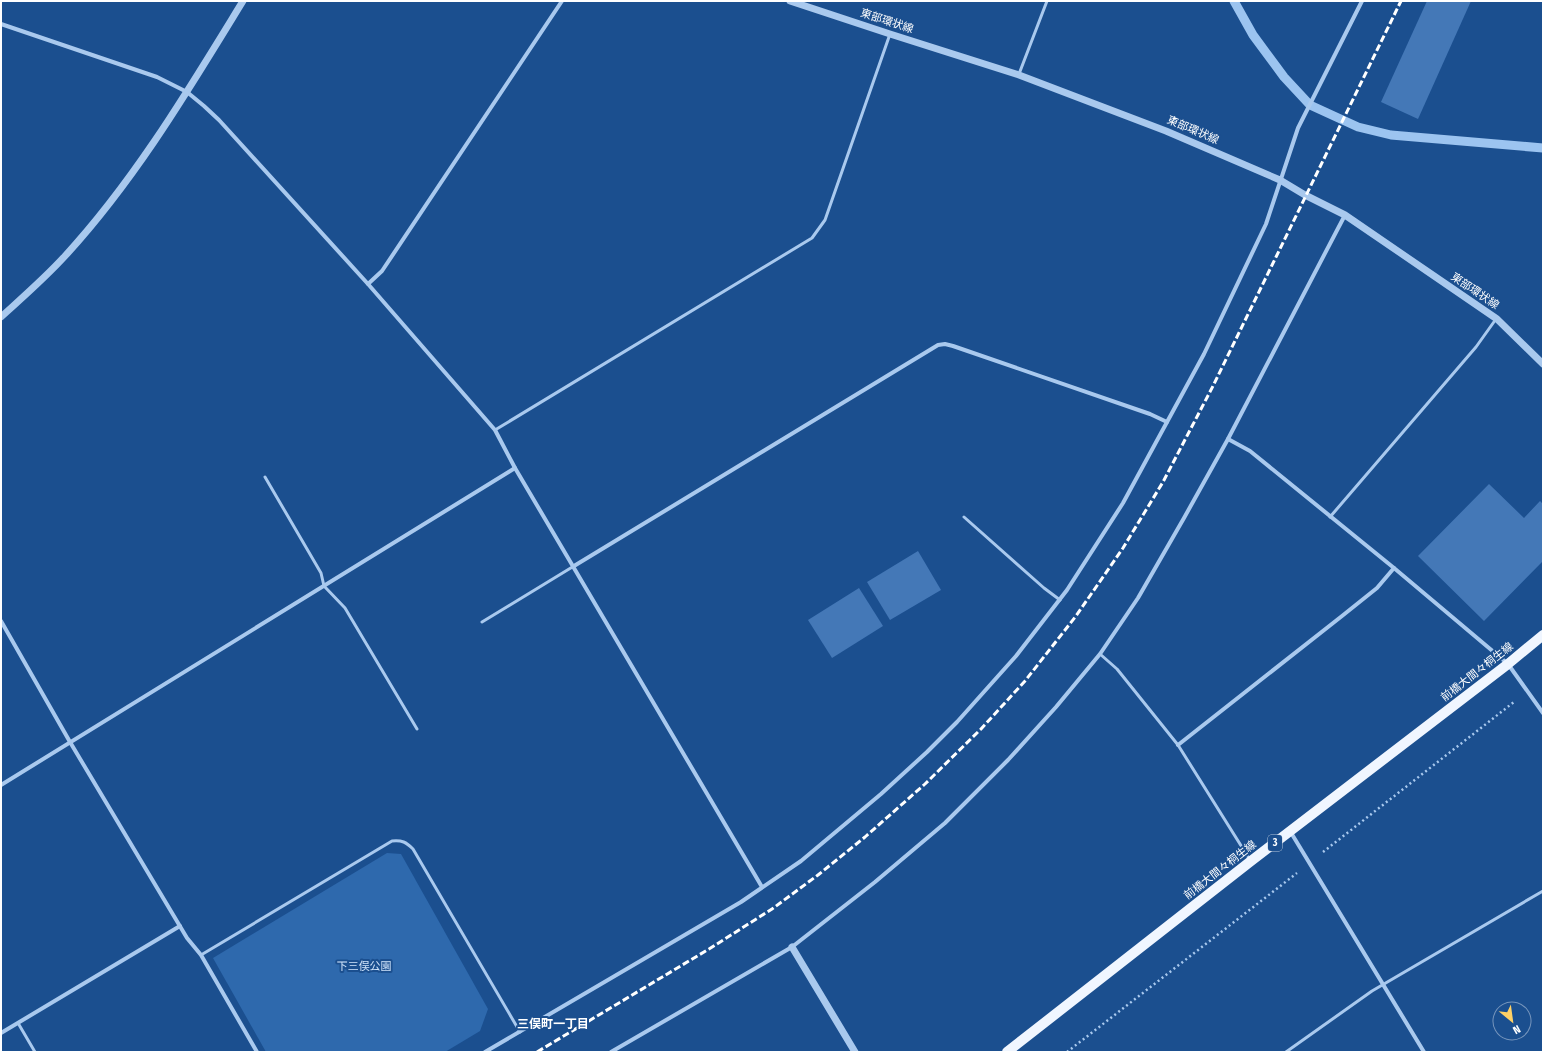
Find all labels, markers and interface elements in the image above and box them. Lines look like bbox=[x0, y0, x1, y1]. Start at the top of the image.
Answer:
street label: 東部環状線 bbox=[859, 6, 915, 36]
street label: 東部環状線 bbox=[1165, 113, 1221, 147]
street label: 東部環状線 bbox=[1449, 270, 1501, 312]
street label: 前橋大間々桐生線 bbox=[1438, 640, 1516, 704]
road number: 3 bbox=[1268, 835, 1282, 851]
street label: 前橋大間々桐生線 bbox=[1181, 838, 1259, 902]
park label: 下三俣公園 bbox=[337, 960, 392, 973]
north arrow bbox=[1492, 1001, 1532, 1041]
district label: 三俣町一丁目 bbox=[517, 1017, 589, 1031]
text: N bbox=[1511, 1022, 1523, 1037]

